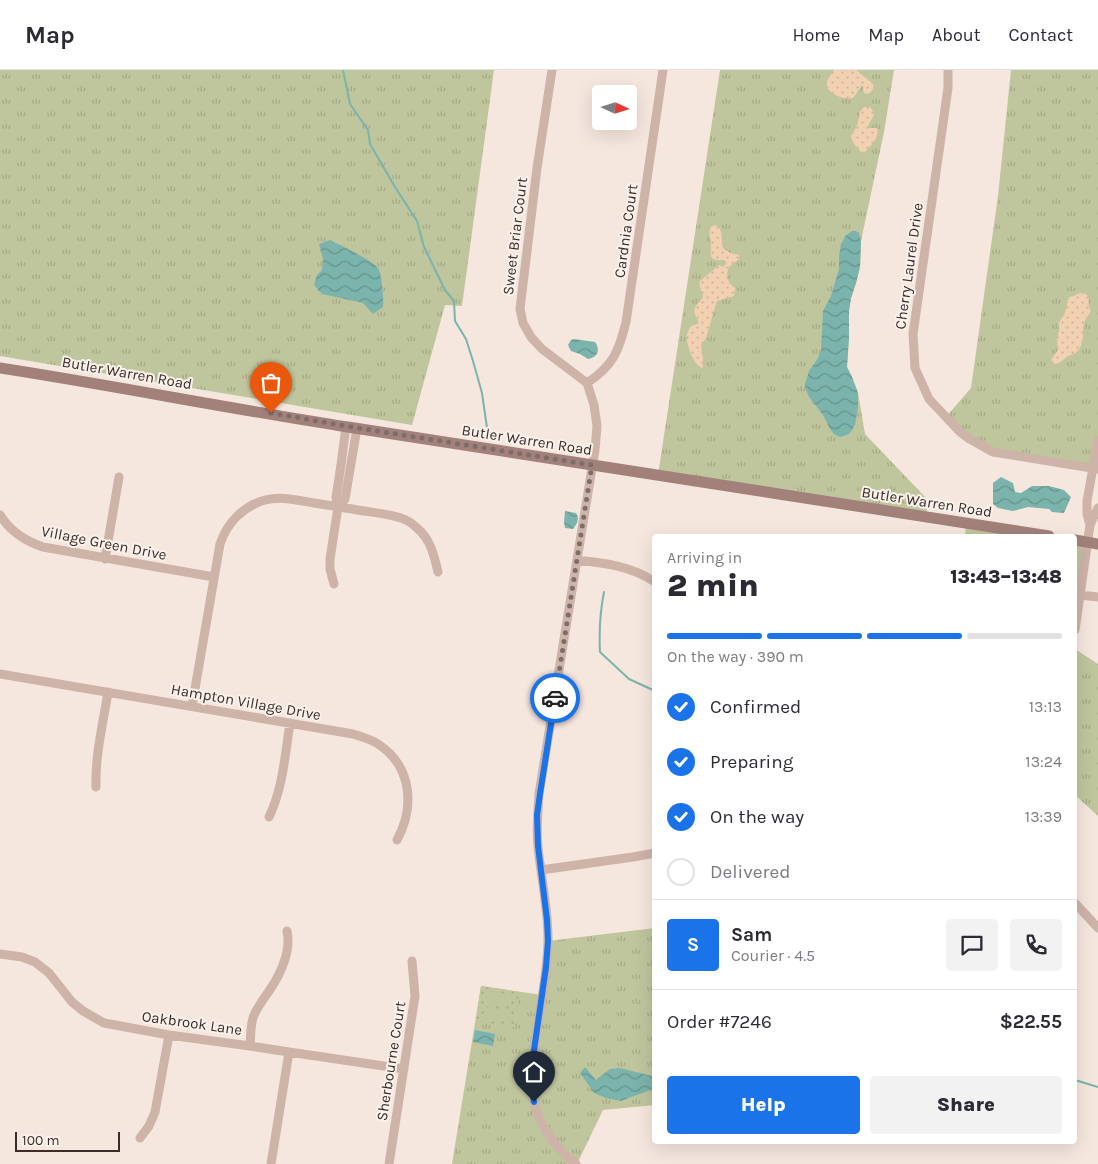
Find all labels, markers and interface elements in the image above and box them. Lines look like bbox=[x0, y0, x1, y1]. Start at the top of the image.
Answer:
text: Map bbox=[25, 21, 75, 49]
text: Home bbox=[792, 24, 840, 46]
text: Map bbox=[868, 24, 904, 46]
text: About bbox=[932, 24, 981, 46]
text: Contact bbox=[1009, 24, 1073, 46]
north arrow bbox=[592, 85, 638, 130]
map controls bbox=[592, 85, 637, 130]
street label: Sweet Briar Court bbox=[499, 176, 531, 296]
street label: Cardnia Court bbox=[611, 183, 642, 279]
street label: Cherry Laurel Drive bbox=[891, 202, 927, 330]
street label: Butler Warren Road bbox=[61, 353, 193, 393]
pin bbox=[250, 362, 292, 413]
icon: bag bbox=[257, 369, 285, 397]
street label: Butler Warren Road bbox=[460, 421, 594, 459]
street label: Butler Warren Road bbox=[860, 483, 994, 521]
street label: Village Green Drive bbox=[40, 522, 168, 564]
text: Arriving in bbox=[667, 548, 742, 567]
text: 13:43–13:48 bbox=[950, 566, 1062, 588]
text: 2 min bbox=[667, 567, 759, 604]
text: On the way · 390 m bbox=[667, 647, 804, 666]
courier bbox=[530, 673, 580, 723]
street label: Hampton Village Drive bbox=[170, 680, 322, 724]
icon: car bbox=[541, 684, 569, 712]
icon: check bbox=[667, 693, 695, 721]
text: Confirmed bbox=[710, 696, 801, 718]
text: 13:13 bbox=[1029, 697, 1062, 716]
icon: check bbox=[667, 748, 695, 776]
text: Preparing bbox=[710, 751, 793, 773]
text: 13:24 bbox=[1025, 752, 1062, 771]
icon: check bbox=[667, 803, 695, 831]
text: On the way bbox=[710, 806, 804, 828]
text: 13:39 bbox=[1025, 807, 1062, 826]
text: Delivered bbox=[710, 861, 790, 883]
button: chat bbox=[946, 919, 998, 971]
button: phone bbox=[1010, 919, 1062, 971]
text: Sam bbox=[731, 924, 772, 946]
text: S bbox=[687, 934, 699, 956]
text: Courier · 4.5 bbox=[731, 946, 815, 965]
street label: Sherbourne Court bbox=[373, 1000, 409, 1122]
street label: Oakbrook Lane bbox=[141, 1007, 243, 1039]
text: Order #7246 bbox=[667, 1011, 772, 1033]
text: $22.55 bbox=[1000, 1011, 1062, 1033]
pin bbox=[513, 1051, 555, 1102]
icon: home bbox=[520, 1058, 548, 1086]
button: Help bbox=[667, 1076, 860, 1134]
button: Share bbox=[870, 1076, 1062, 1134]
scale bar bbox=[15, 1129, 120, 1152]
text: 100 m bbox=[22, 1132, 60, 1149]

